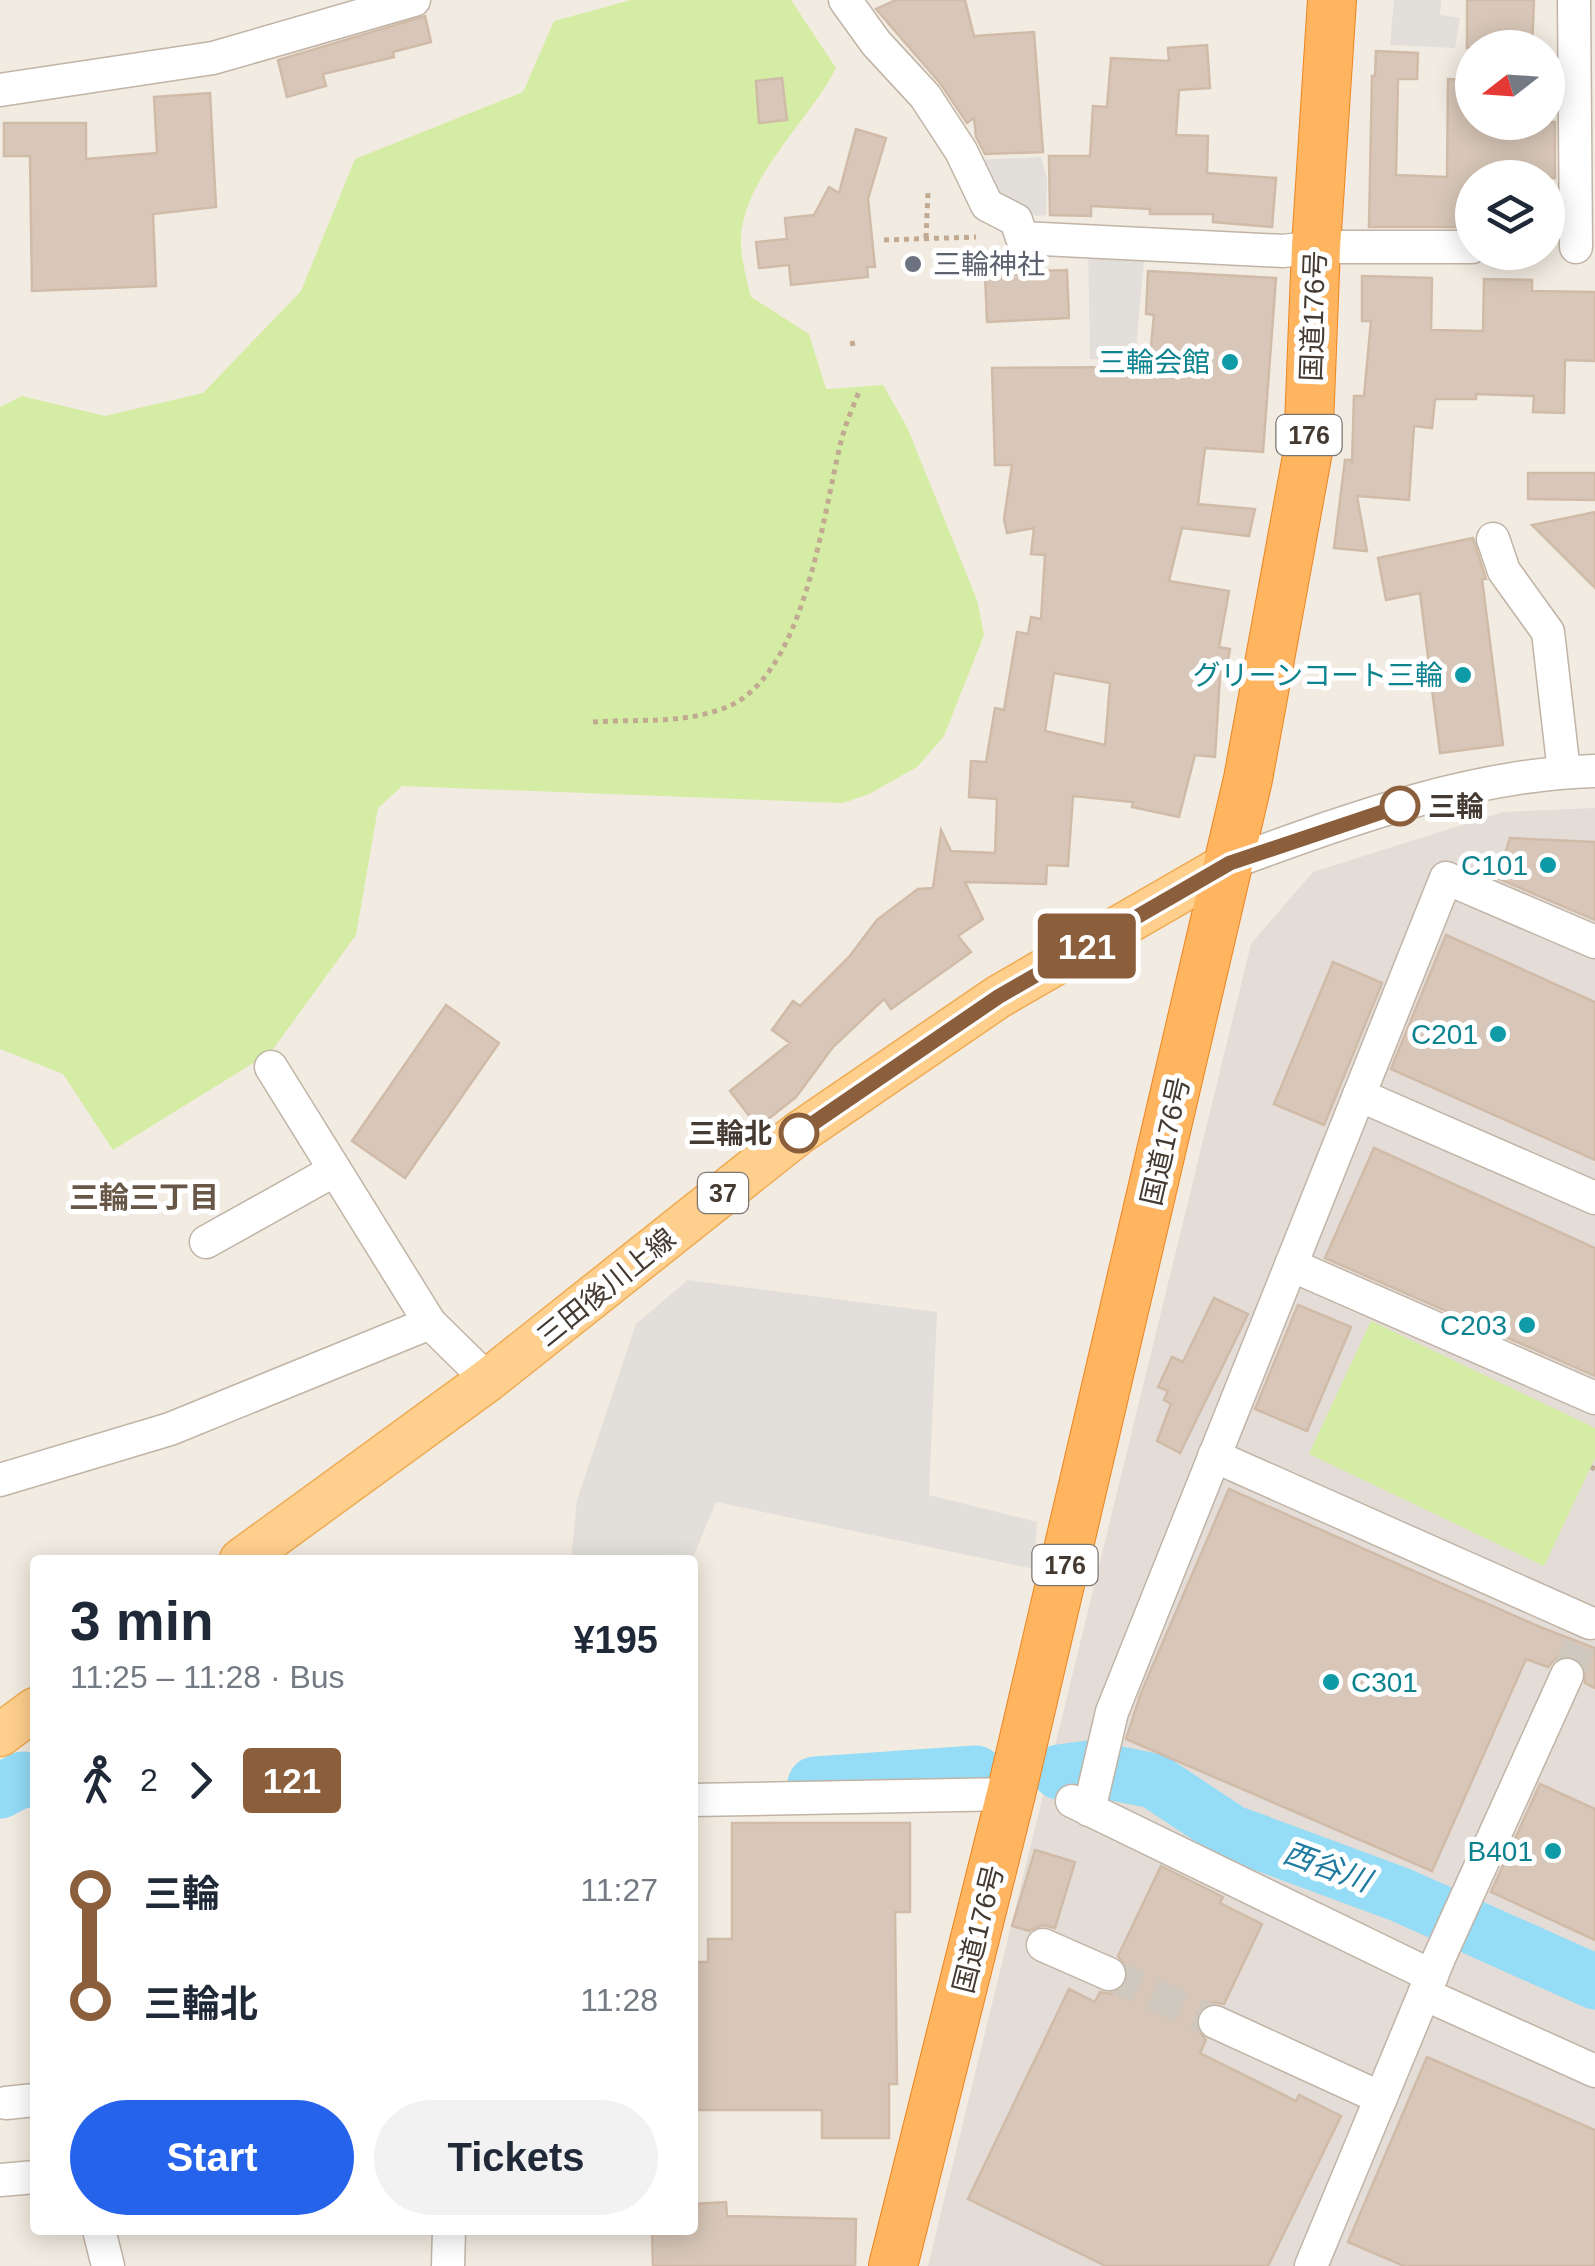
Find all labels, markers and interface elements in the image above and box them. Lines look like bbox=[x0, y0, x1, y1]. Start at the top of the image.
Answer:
north arrow bbox=[1455, 30, 1565, 140]
map controls bbox=[1455, 30, 1565, 270]
button: layers bbox=[1455, 160, 1565, 270]
place label: 三輪神社 bbox=[933, 249, 1045, 280]
street label: 国道176号 bbox=[1296, 250, 1331, 382]
marker: 三輪神社 bbox=[902, 253, 924, 275]
place label: 三輪会館 bbox=[1098, 347, 1210, 378]
marker: 三輪会館 bbox=[1219, 351, 1241, 373]
road number: 176 bbox=[1276, 415, 1342, 455]
place label: グリーンコート三輪 bbox=[1192, 660, 1443, 691]
marker: グリーンコート三輪 bbox=[1452, 664, 1474, 686]
marker: 三輪 bbox=[1381, 787, 1419, 825]
place label: 三輪 bbox=[1428, 791, 1484, 822]
place label: C101 bbox=[1461, 850, 1528, 881]
marker: C101 bbox=[1537, 854, 1559, 876]
line badge: 121 bbox=[1030, 914, 1144, 978]
text: 121 bbox=[1058, 927, 1116, 966]
place label: C201 bbox=[1411, 1019, 1478, 1050]
marker: C201 bbox=[1487, 1023, 1509, 1045]
street label: 国道176号 bbox=[1136, 1074, 1195, 1208]
marker: 三輪北 bbox=[780, 1114, 818, 1152]
place label: 三輪北 bbox=[688, 1118, 772, 1149]
road number: 37 bbox=[698, 1173, 748, 1213]
district label: 三輪三丁目 bbox=[69, 1181, 219, 1214]
street label: 三田後川上線 bbox=[531, 1222, 681, 1352]
place label: C203 bbox=[1440, 1310, 1507, 1341]
marker: C203 bbox=[1516, 1314, 1538, 1336]
road number: 176 bbox=[1032, 1545, 1098, 1585]
text: 3 min bbox=[70, 1590, 214, 1652]
text: ¥195 bbox=[573, 1619, 658, 1661]
text: 11:25 – 11:28 · Bus bbox=[70, 1659, 345, 1695]
place label: C301 bbox=[1351, 1667, 1418, 1698]
marker: C301 bbox=[1320, 1671, 1342, 1693]
icon: walk bbox=[70, 1753, 125, 1808]
icon: forward bbox=[173, 1753, 228, 1808]
text: 121 bbox=[263, 1761, 321, 1800]
text: 2 bbox=[140, 1762, 158, 1798]
water label: 西谷川 bbox=[1279, 1836, 1378, 1898]
place label: B401 bbox=[1468, 1836, 1533, 1867]
marker: B401 bbox=[1542, 1840, 1564, 1862]
street label: 国道176号 bbox=[948, 1862, 1009, 1996]
text: 11:27 bbox=[580, 1872, 658, 1908]
text: 三輪 bbox=[144, 1873, 220, 1915]
text: 11:28 bbox=[580, 1982, 658, 2018]
text: 三輪北 bbox=[144, 1983, 258, 2025]
button: Start bbox=[70, 2100, 354, 2215]
button: Tickets bbox=[374, 2100, 658, 2215]

